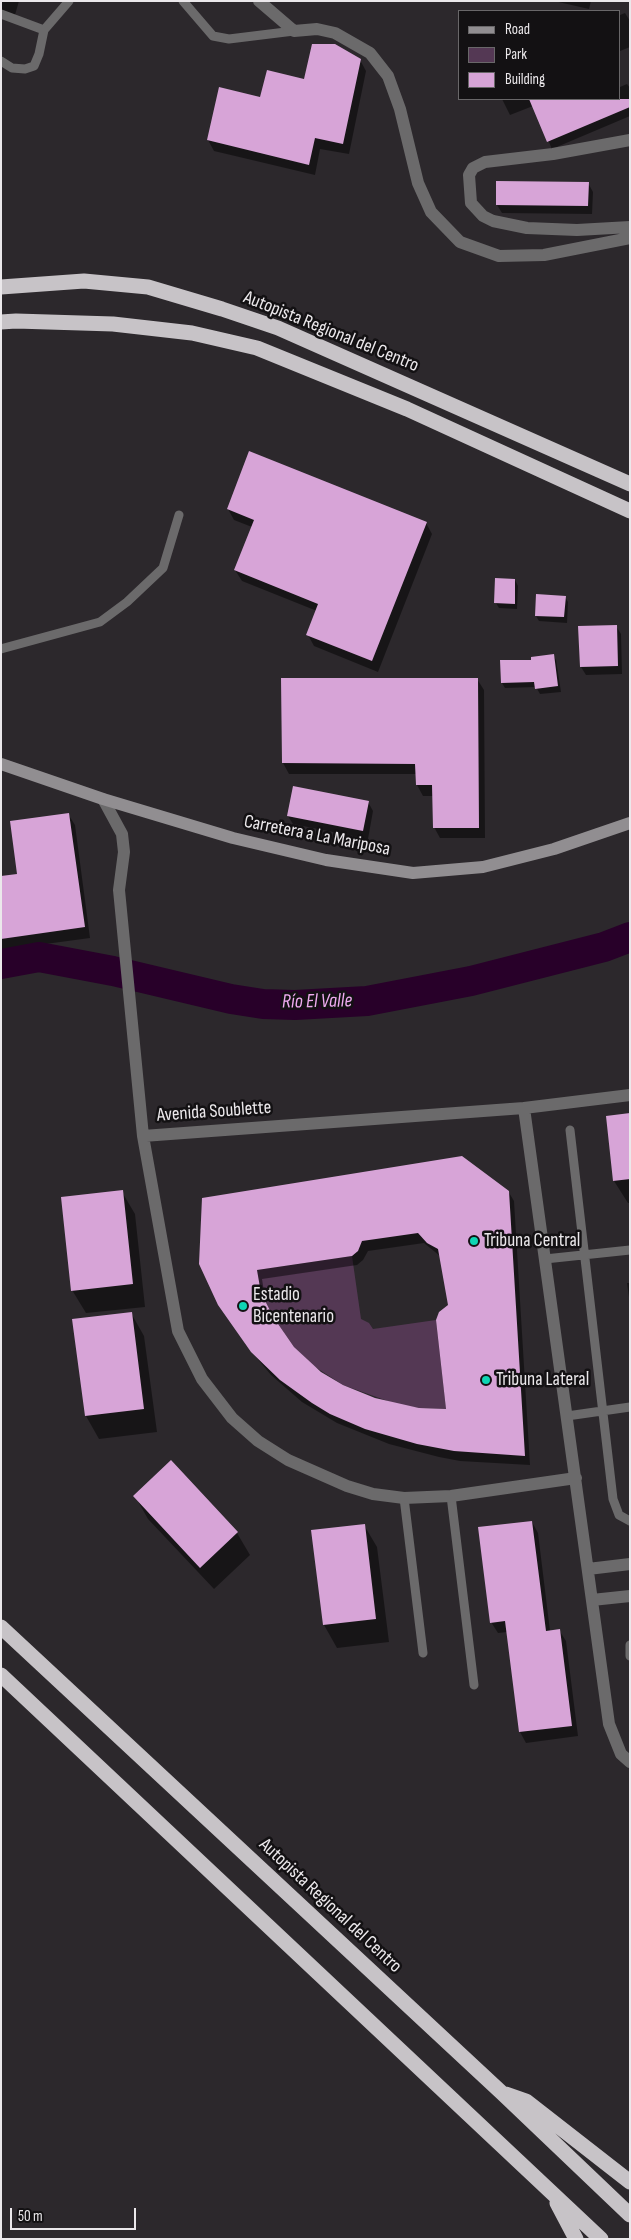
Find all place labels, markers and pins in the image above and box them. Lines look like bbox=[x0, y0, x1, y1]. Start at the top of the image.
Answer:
place label: Tribuna Central bbox=[484, 1230, 580, 1252]
marker: Tribuna Central bbox=[468, 1235, 480, 1247]
place label: Estadio Bicentenario bbox=[253, 1284, 334, 1328]
marker: Estadio Bicentenario bbox=[237, 1300, 249, 1312]
place label: Tribuna Lateral bbox=[496, 1369, 589, 1391]
marker: Tribuna Lateral bbox=[480, 1374, 492, 1386]

